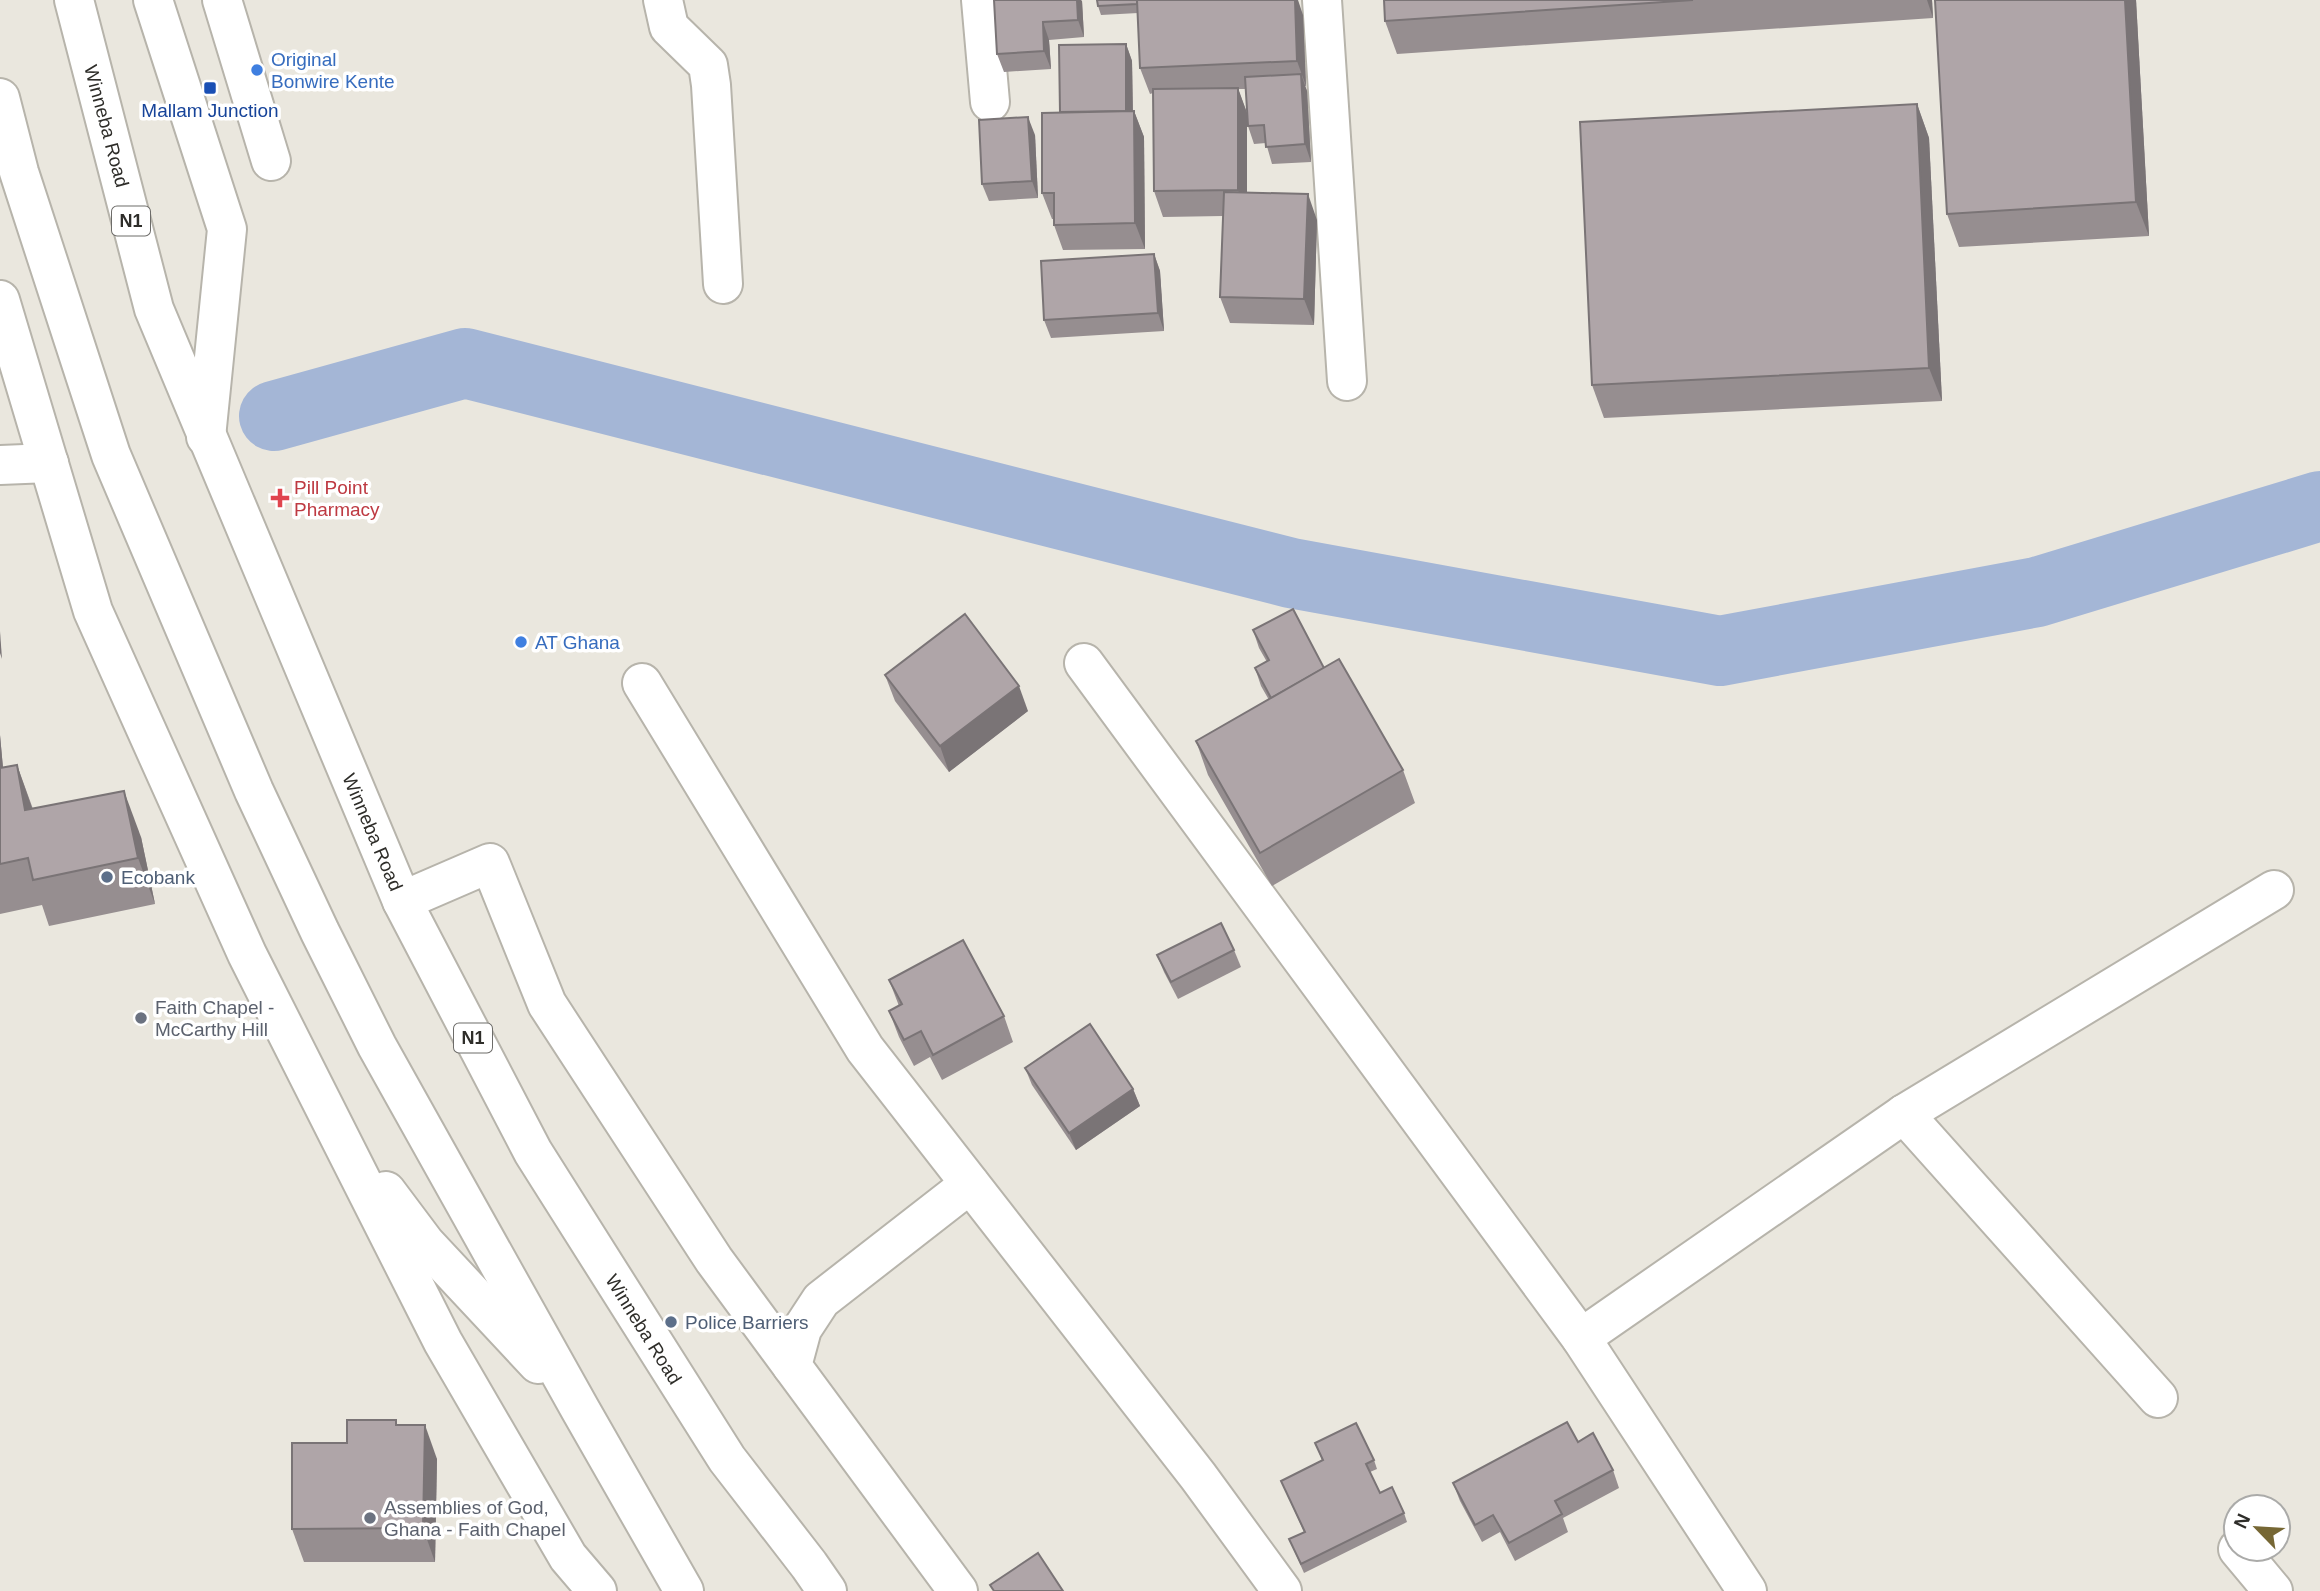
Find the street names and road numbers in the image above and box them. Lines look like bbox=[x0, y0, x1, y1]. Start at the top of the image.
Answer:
street label: Winneba Road bbox=[80, 63, 133, 190]
road number: N1 bbox=[112, 206, 150, 236]
street label: Winneba Road bbox=[338, 770, 407, 894]
road number: N1 bbox=[454, 1023, 492, 1052]
street label: Winneba Road bbox=[601, 1270, 686, 1388]

